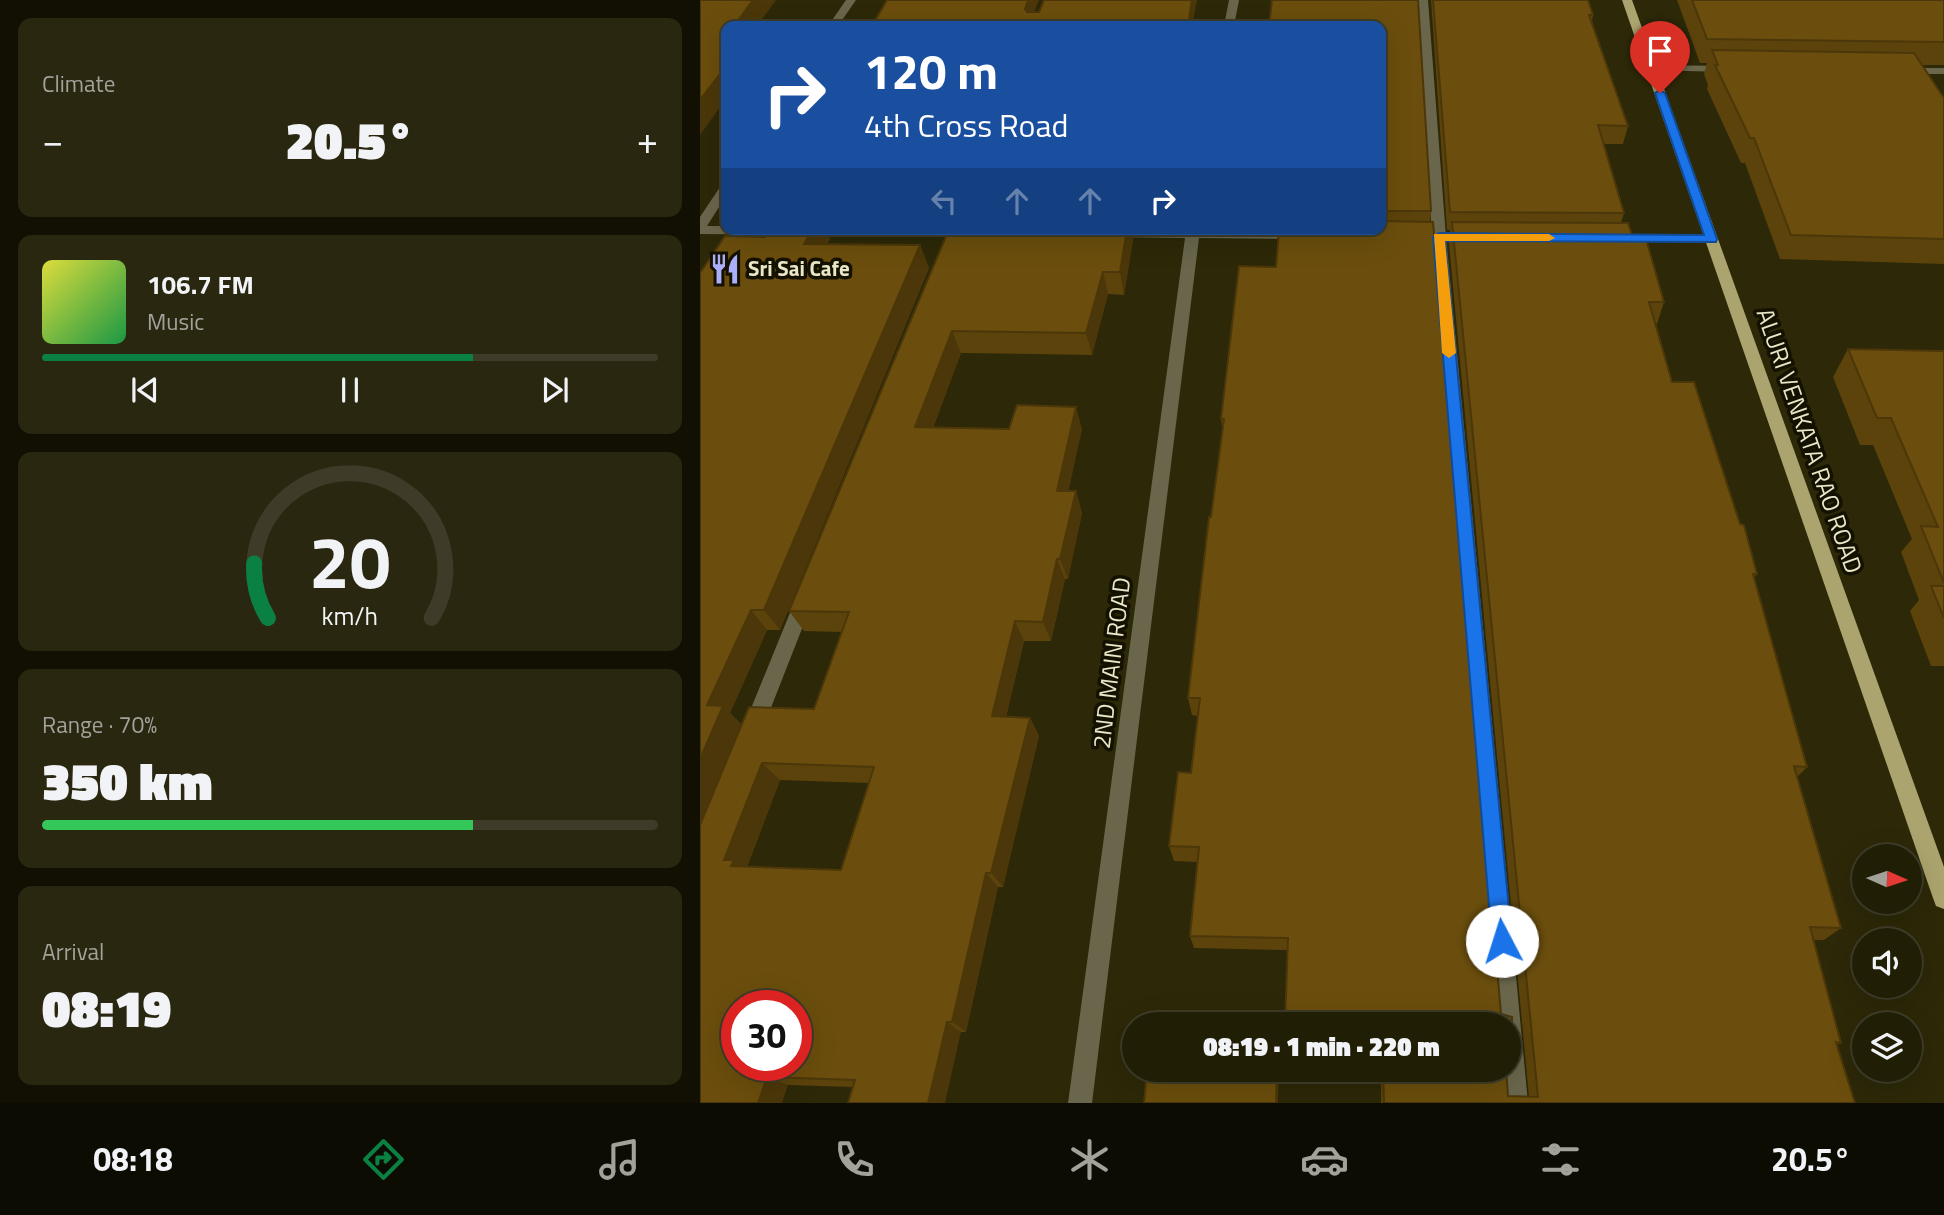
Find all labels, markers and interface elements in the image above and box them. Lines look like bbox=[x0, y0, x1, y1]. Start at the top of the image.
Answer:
pin bbox=[1630, 21, 1690, 93]
icon: arrive bbox=[1641, 32, 1679, 70]
text: 120 m bbox=[864, 33, 998, 108]
icon: right bbox=[749, 49, 840, 140]
text: Climate bbox=[42, 66, 115, 101]
text: 20.5° bbox=[285, 100, 415, 179]
text: 4th Cross Road bbox=[864, 101, 1068, 149]
text: − bbox=[42, 111, 63, 169]
text: + bbox=[637, 111, 658, 169]
icon: left bbox=[925, 182, 963, 220]
icon: ahead bbox=[998, 182, 1036, 220]
icon: ahead bbox=[1071, 182, 1109, 220]
icon: right bbox=[1144, 182, 1182, 220]
restaurant icon: Sri Sai Cafe bbox=[708, 252, 742, 286]
place label: Sri Sai Cafe bbox=[748, 252, 850, 284]
text: 106.7 FM bbox=[147, 265, 254, 304]
street label: ALURI VENKATA RAO ROAD bbox=[1748, 303, 1872, 578]
text: Music bbox=[147, 304, 204, 339]
icon: previous bbox=[126, 371, 164, 409]
icon: pause bbox=[331, 371, 369, 409]
icon: next bbox=[536, 371, 574, 409]
text: 20 bbox=[309, 506, 391, 616]
street label: 2ND MAIN ROAD bbox=[1083, 575, 1139, 751]
text: km/h bbox=[322, 596, 378, 634]
text: Range · 70% bbox=[42, 707, 157, 742]
text: 350 km bbox=[42, 741, 213, 820]
north arrow bbox=[1852, 844, 1922, 914]
map controls bbox=[1852, 844, 1922, 1082]
position arrow bbox=[1465, 904, 1539, 978]
button: sound bbox=[1852, 928, 1922, 998]
text: Arrival bbox=[42, 934, 104, 969]
text: 08:19 bbox=[42, 968, 171, 1047]
speed limit sign: 30 bbox=[721, 990, 812, 1081]
button: layers bbox=[1852, 1012, 1922, 1082]
text: 08:19 · 1 min · 220 m bbox=[1203, 1027, 1440, 1066]
text: 08:18 bbox=[93, 1135, 173, 1183]
icon: directions bbox=[359, 1135, 408, 1184]
icon: music bbox=[595, 1135, 644, 1184]
icon: phone bbox=[830, 1135, 879, 1184]
icon: climate bbox=[1065, 1135, 1114, 1184]
icon: car bbox=[1300, 1135, 1349, 1184]
icon: filters bbox=[1536, 1135, 1585, 1184]
text: 20.5° bbox=[1771, 1135, 1851, 1183]

